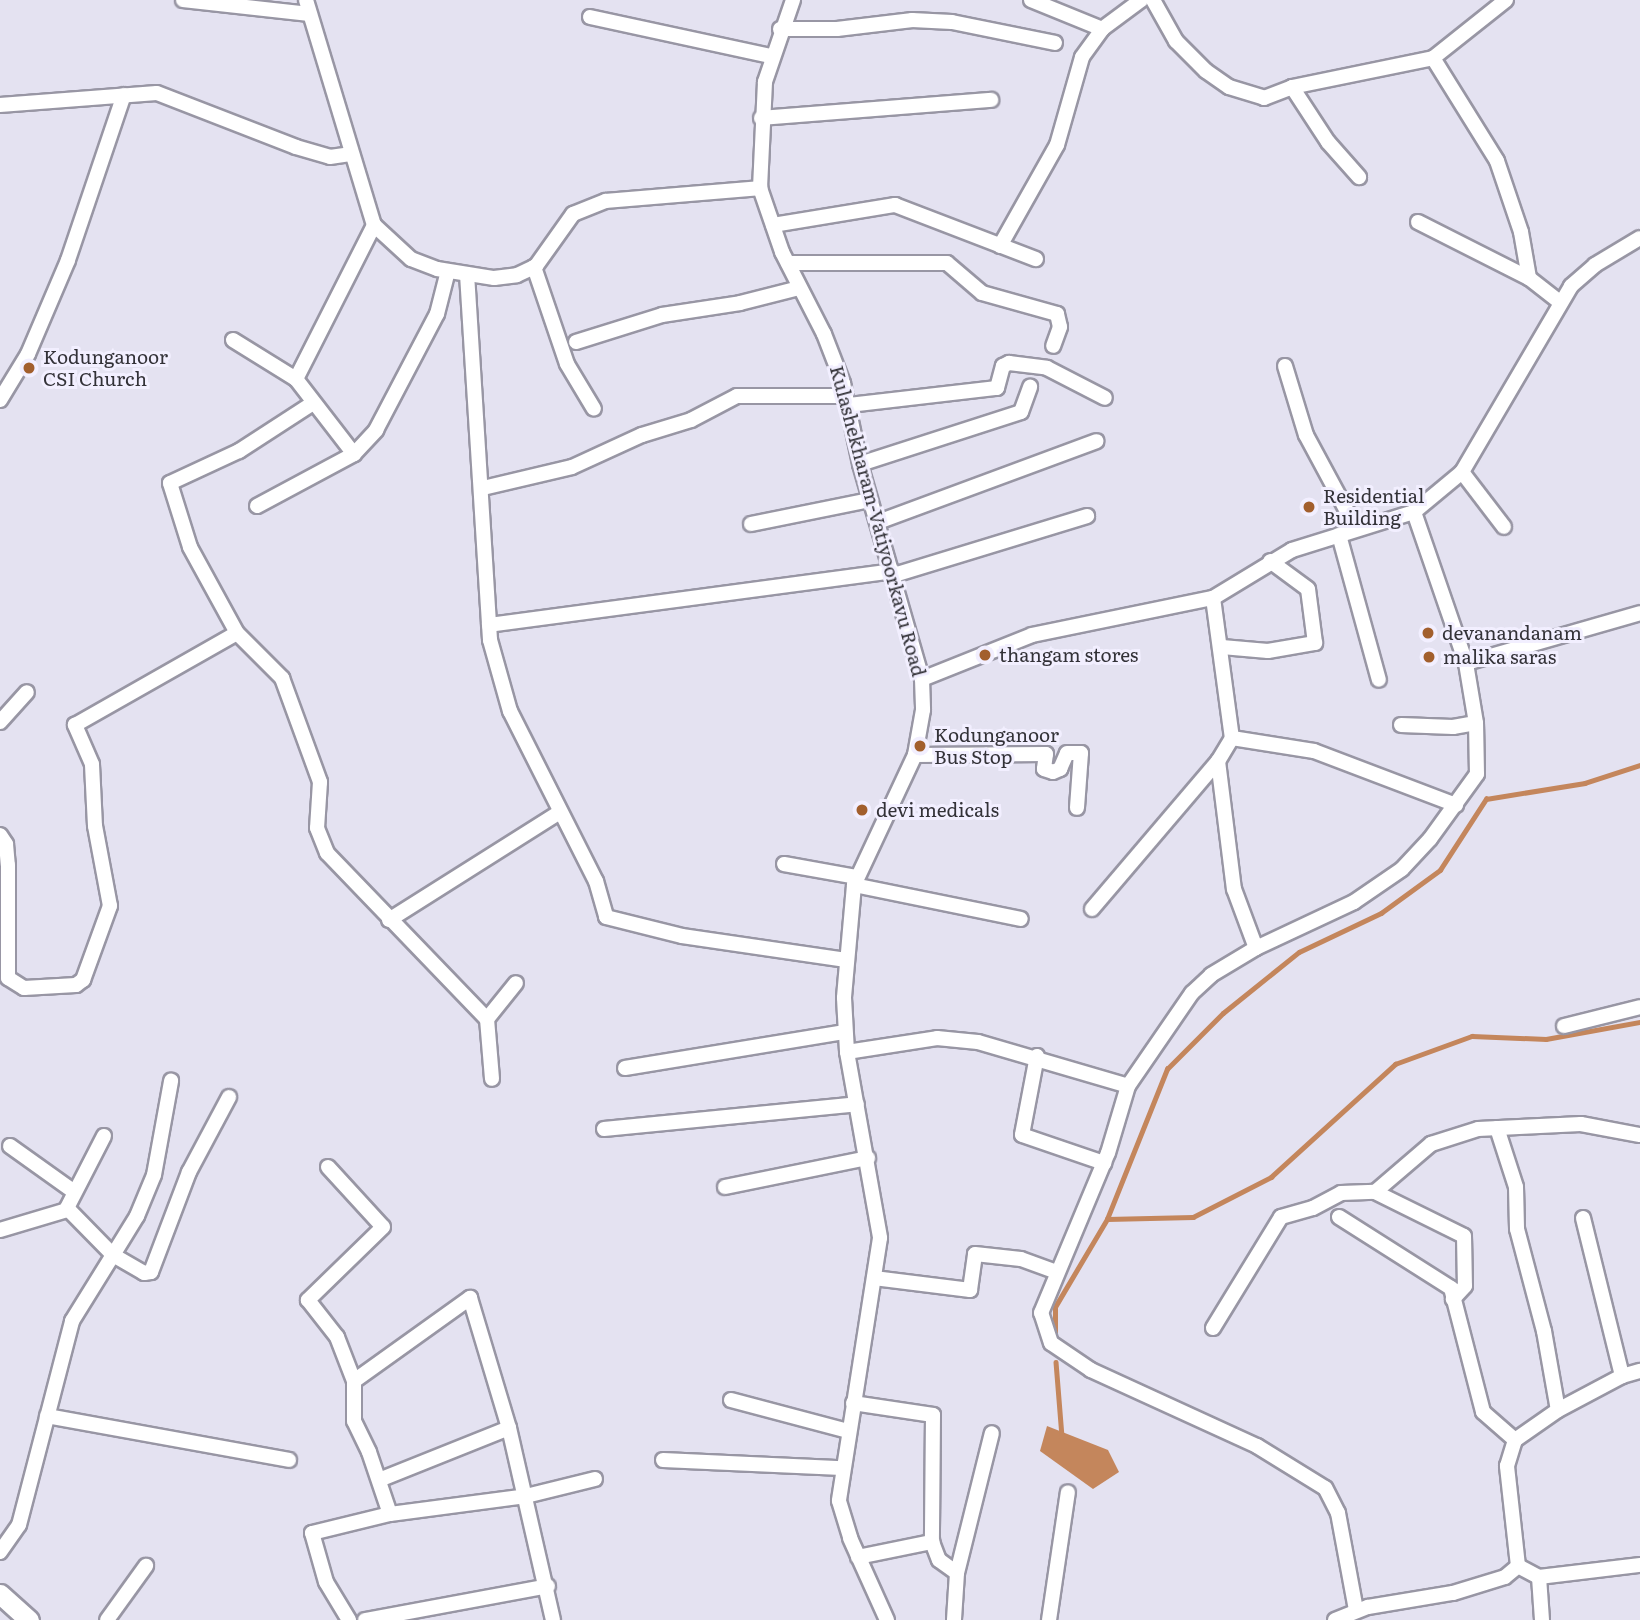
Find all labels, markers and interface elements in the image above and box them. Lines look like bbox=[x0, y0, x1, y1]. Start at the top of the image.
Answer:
place label: Kodunganoor CSI Church bbox=[43, 346, 168, 390]
marker: Kodunganoor CSI Church bbox=[21, 360, 37, 376]
street label: Kulashekharam-Vatiyoorkavu Road bbox=[825, 363, 931, 679]
place label: Residential Building bbox=[1323, 485, 1424, 529]
marker: Residential Building bbox=[1301, 499, 1317, 515]
place label: devanandanam bbox=[1442, 622, 1582, 644]
marker: devanandanam bbox=[1420, 625, 1436, 641]
place label: thangam stores bbox=[999, 644, 1138, 666]
place label: malika saras bbox=[1443, 646, 1556, 668]
marker: thangam stores bbox=[977, 647, 993, 663]
marker: malika saras bbox=[1421, 649, 1437, 665]
place label: Kodunganoor Bus Stop bbox=[934, 724, 1059, 768]
marker: Kodunganoor Bus Stop bbox=[912, 738, 928, 754]
place label: devi medicals bbox=[876, 799, 999, 821]
marker: devi medicals bbox=[854, 802, 870, 818]

